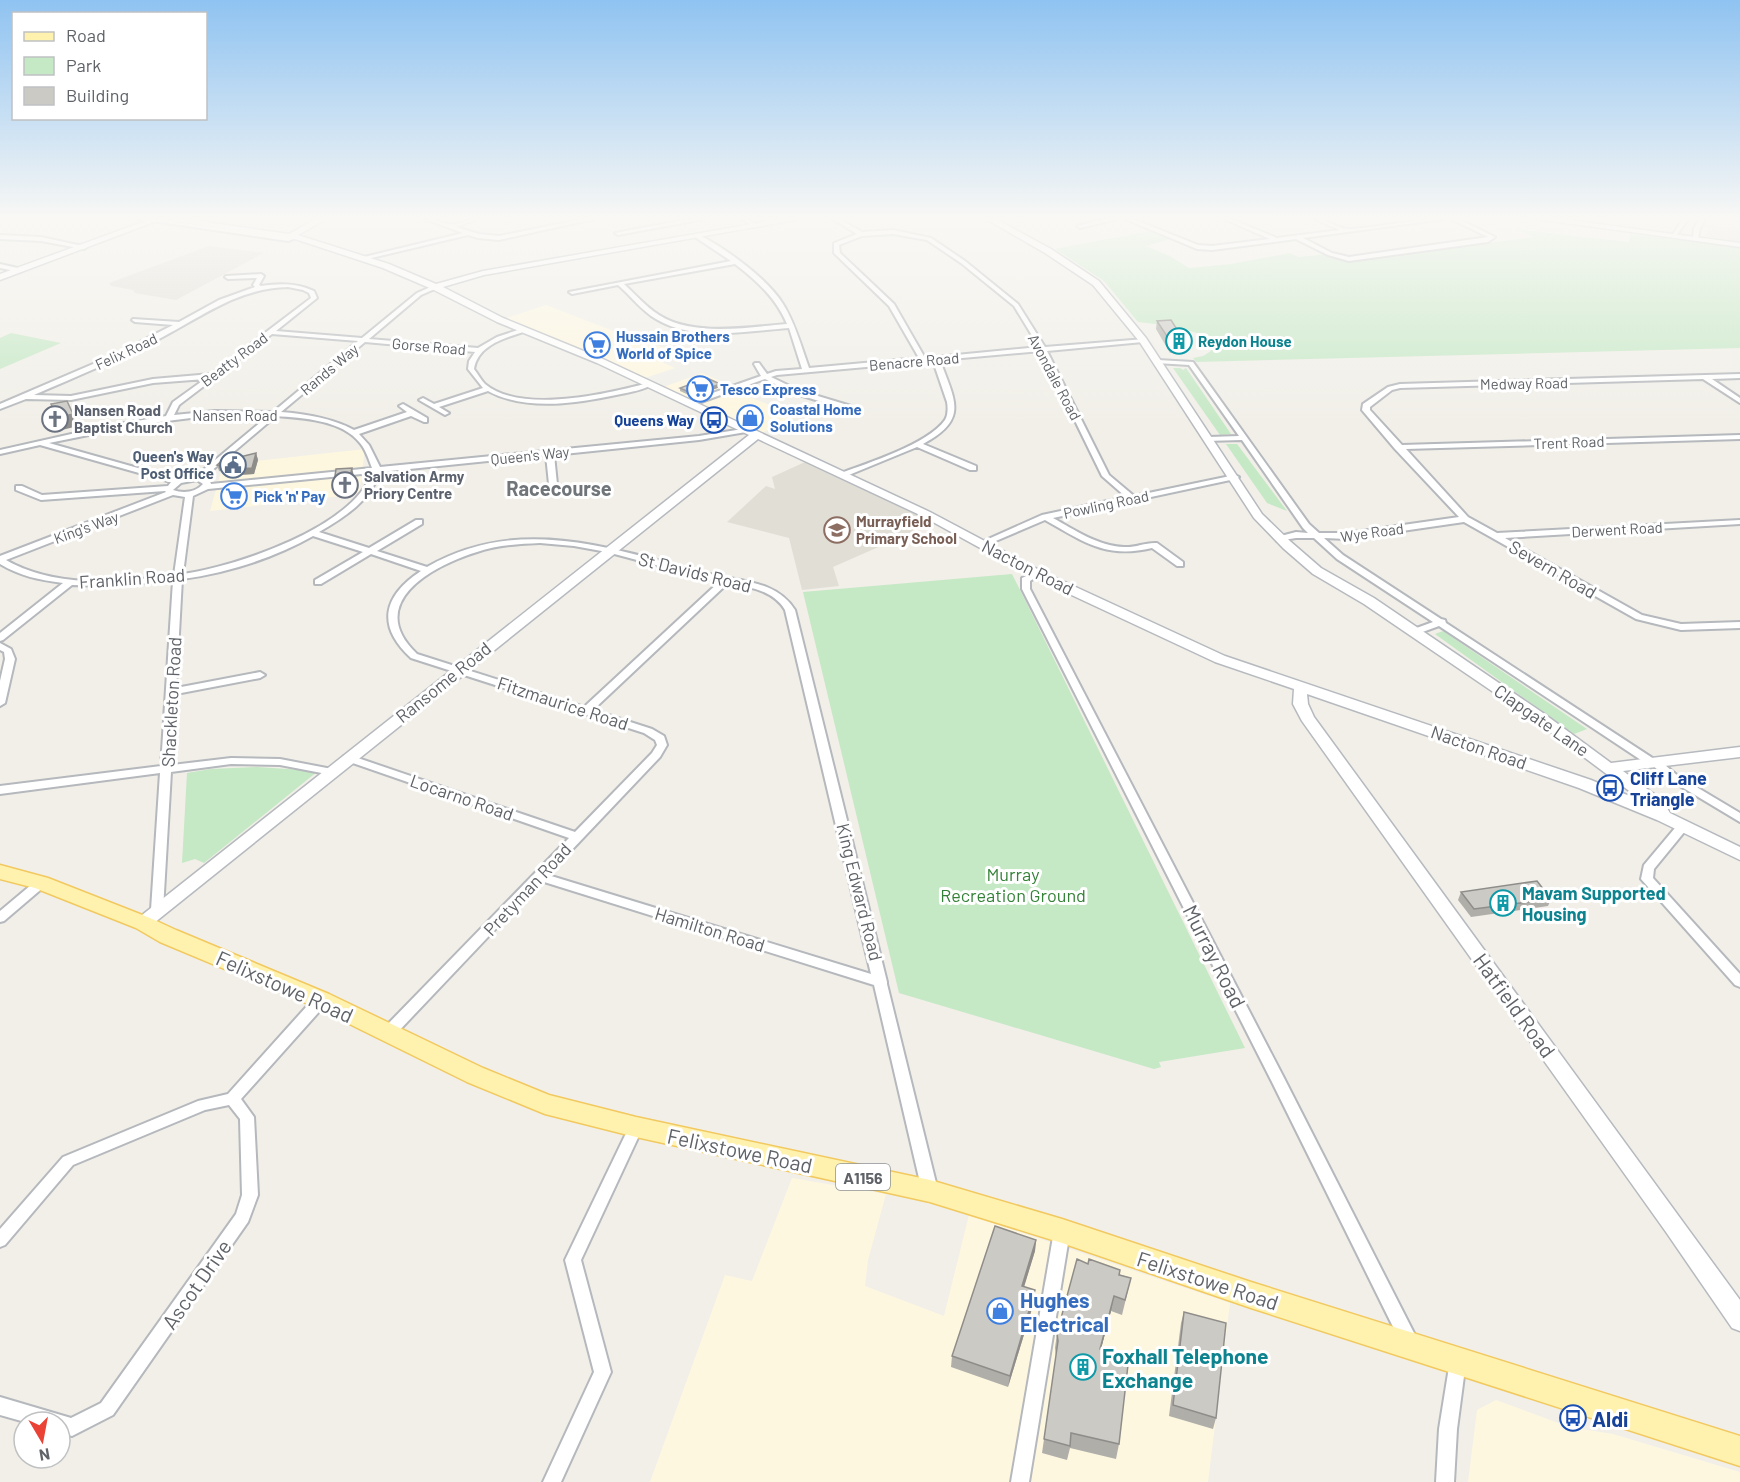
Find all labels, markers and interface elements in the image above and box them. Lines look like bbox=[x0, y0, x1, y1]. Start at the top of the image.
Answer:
legend bbox=[12, 12, 207, 120]
text: Road bbox=[66, 24, 106, 46]
text: Park bbox=[66, 54, 101, 76]
text: Building bbox=[66, 84, 129, 106]
building icon: Reydon House bbox=[1164, 326, 1194, 356]
place label: Hussain Brothers World of Spice bbox=[616, 327, 730, 362]
street label: Beatty Road bbox=[197, 328, 271, 390]
street label: Felix Road bbox=[92, 329, 160, 373]
supermarket icon: Hussain Brothers World of Spice bbox=[582, 330, 612, 360]
street label: Avondale Road bbox=[1025, 331, 1085, 423]
place label: Reydon House bbox=[1198, 332, 1292, 350]
street label: Gorse Road bbox=[391, 334, 467, 358]
street label: Rands Way bbox=[296, 339, 362, 398]
street label: Benacre Road bbox=[868, 348, 960, 374]
street label: Medway Road bbox=[1480, 373, 1568, 393]
supermarket icon: Tesco Express bbox=[685, 374, 715, 404]
place label: Tesco Express bbox=[720, 380, 817, 398]
place label: Coastal Home Solutions bbox=[770, 400, 862, 435]
place label: Nansen Road Baptist Church bbox=[74, 401, 173, 436]
shop icon: Coastal Home Solutions bbox=[735, 403, 765, 433]
church icon: Nansen Road Baptist Church bbox=[40, 404, 70, 434]
bus stop icon: Queens Way bbox=[699, 405, 729, 435]
street label: Nansen Road bbox=[192, 406, 278, 424]
place label: Queens Way bbox=[614, 411, 694, 429]
street label: Trent Road bbox=[1533, 432, 1605, 452]
street label: Queen's Way bbox=[490, 442, 570, 468]
place label: Queen's Way Post Office bbox=[133, 447, 214, 482]
public building icon: Queen's Way Post Office bbox=[218, 450, 248, 480]
place label: Salvation Army Priory Centre bbox=[364, 467, 465, 502]
church icon: Salvation Army Priory Centre bbox=[330, 470, 360, 500]
district label: Racecourse bbox=[506, 476, 612, 500]
supermarket icon: Pick 'n' Pay bbox=[219, 481, 249, 511]
street label: Powling Road bbox=[1062, 486, 1150, 522]
place label: Pick 'n' Pay bbox=[254, 487, 326, 505]
street label: King's Way bbox=[51, 507, 121, 547]
place label: Murrayfield Primary School bbox=[856, 512, 957, 547]
school or university icon: Murrayfield Primary School bbox=[822, 515, 852, 545]
street label: Derwent Road bbox=[1571, 518, 1663, 540]
street label: Wye Road bbox=[1339, 519, 1405, 545]
street label: Nacton Road bbox=[978, 535, 1078, 599]
street label: Severn Road bbox=[1505, 535, 1601, 603]
street label: St Davids Road bbox=[636, 547, 754, 597]
street label: Franklin Road bbox=[78, 563, 186, 593]
street label: Shackleton Road bbox=[157, 636, 185, 768]
street label: Ransome Road bbox=[391, 637, 495, 727]
street label: Fitzmaurice Road bbox=[495, 671, 631, 735]
street label: Clapgate Lane bbox=[1490, 679, 1594, 761]
street label: Nacton Road bbox=[1428, 720, 1530, 774]
place label: Cliff Lane Triangle bbox=[1630, 767, 1707, 810]
street label: Locarno Road bbox=[407, 769, 517, 825]
bus stop icon: Cliff Lane Triangle bbox=[1595, 773, 1625, 803]
street label: King Edward Road bbox=[832, 821, 888, 963]
street label: Pretyman Road bbox=[479, 838, 575, 940]
park label: Murray Recreation Ground bbox=[940, 863, 1086, 906]
place label: Mavam Supported Housing bbox=[1522, 882, 1666, 925]
building icon: Mavam Supported Housing bbox=[1488, 888, 1518, 918]
street label: Murray Road bbox=[1178, 900, 1252, 1012]
street label: Hamilton Road bbox=[652, 902, 768, 956]
street label: Felixstowe Road bbox=[213, 945, 357, 1027]
street label: Hatfield Road bbox=[1469, 948, 1561, 1062]
street label: Felixstowe Road bbox=[665, 1122, 815, 1178]
road number: A1156 bbox=[836, 1164, 890, 1190]
street label: Ascot Drive bbox=[156, 1234, 236, 1334]
street label: Felixstowe Road bbox=[1134, 1245, 1282, 1315]
place label: Hughes Electrical bbox=[1020, 1287, 1109, 1336]
shop icon: Hughes Electrical bbox=[985, 1296, 1015, 1326]
place label: Foxhall Telephone Exchange bbox=[1102, 1343, 1268, 1392]
building icon: Foxhall Telephone Exchange bbox=[1068, 1352, 1098, 1382]
bus stop icon: Aldi bbox=[1558, 1403, 1588, 1433]
place label: Aldi bbox=[1592, 1406, 1628, 1431]
north arrow bbox=[12, 1410, 72, 1470]
text: N bbox=[38, 1445, 52, 1466]

